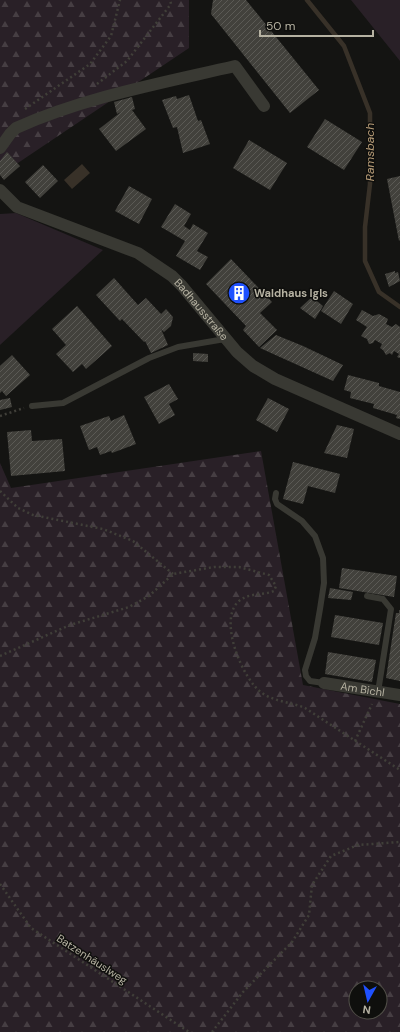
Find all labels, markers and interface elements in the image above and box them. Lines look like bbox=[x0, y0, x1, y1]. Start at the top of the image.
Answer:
scale bar bbox=[260, 12, 373, 38]
text: 50 m bbox=[266, 18, 295, 34]
water label: Ramsbach bbox=[362, 123, 378, 181]
street label: Badhausstraße bbox=[171, 275, 231, 343]
building icon: Waldhaus Igls bbox=[226, 280, 252, 306]
place label: Waldhaus Igls bbox=[254, 286, 328, 300]
street label: Am Bichl bbox=[339, 679, 386, 699]
street label: Batzenhäuslweg bbox=[54, 931, 130, 987]
north arrow bbox=[348, 980, 388, 1020]
text: N bbox=[362, 1002, 372, 1017]

